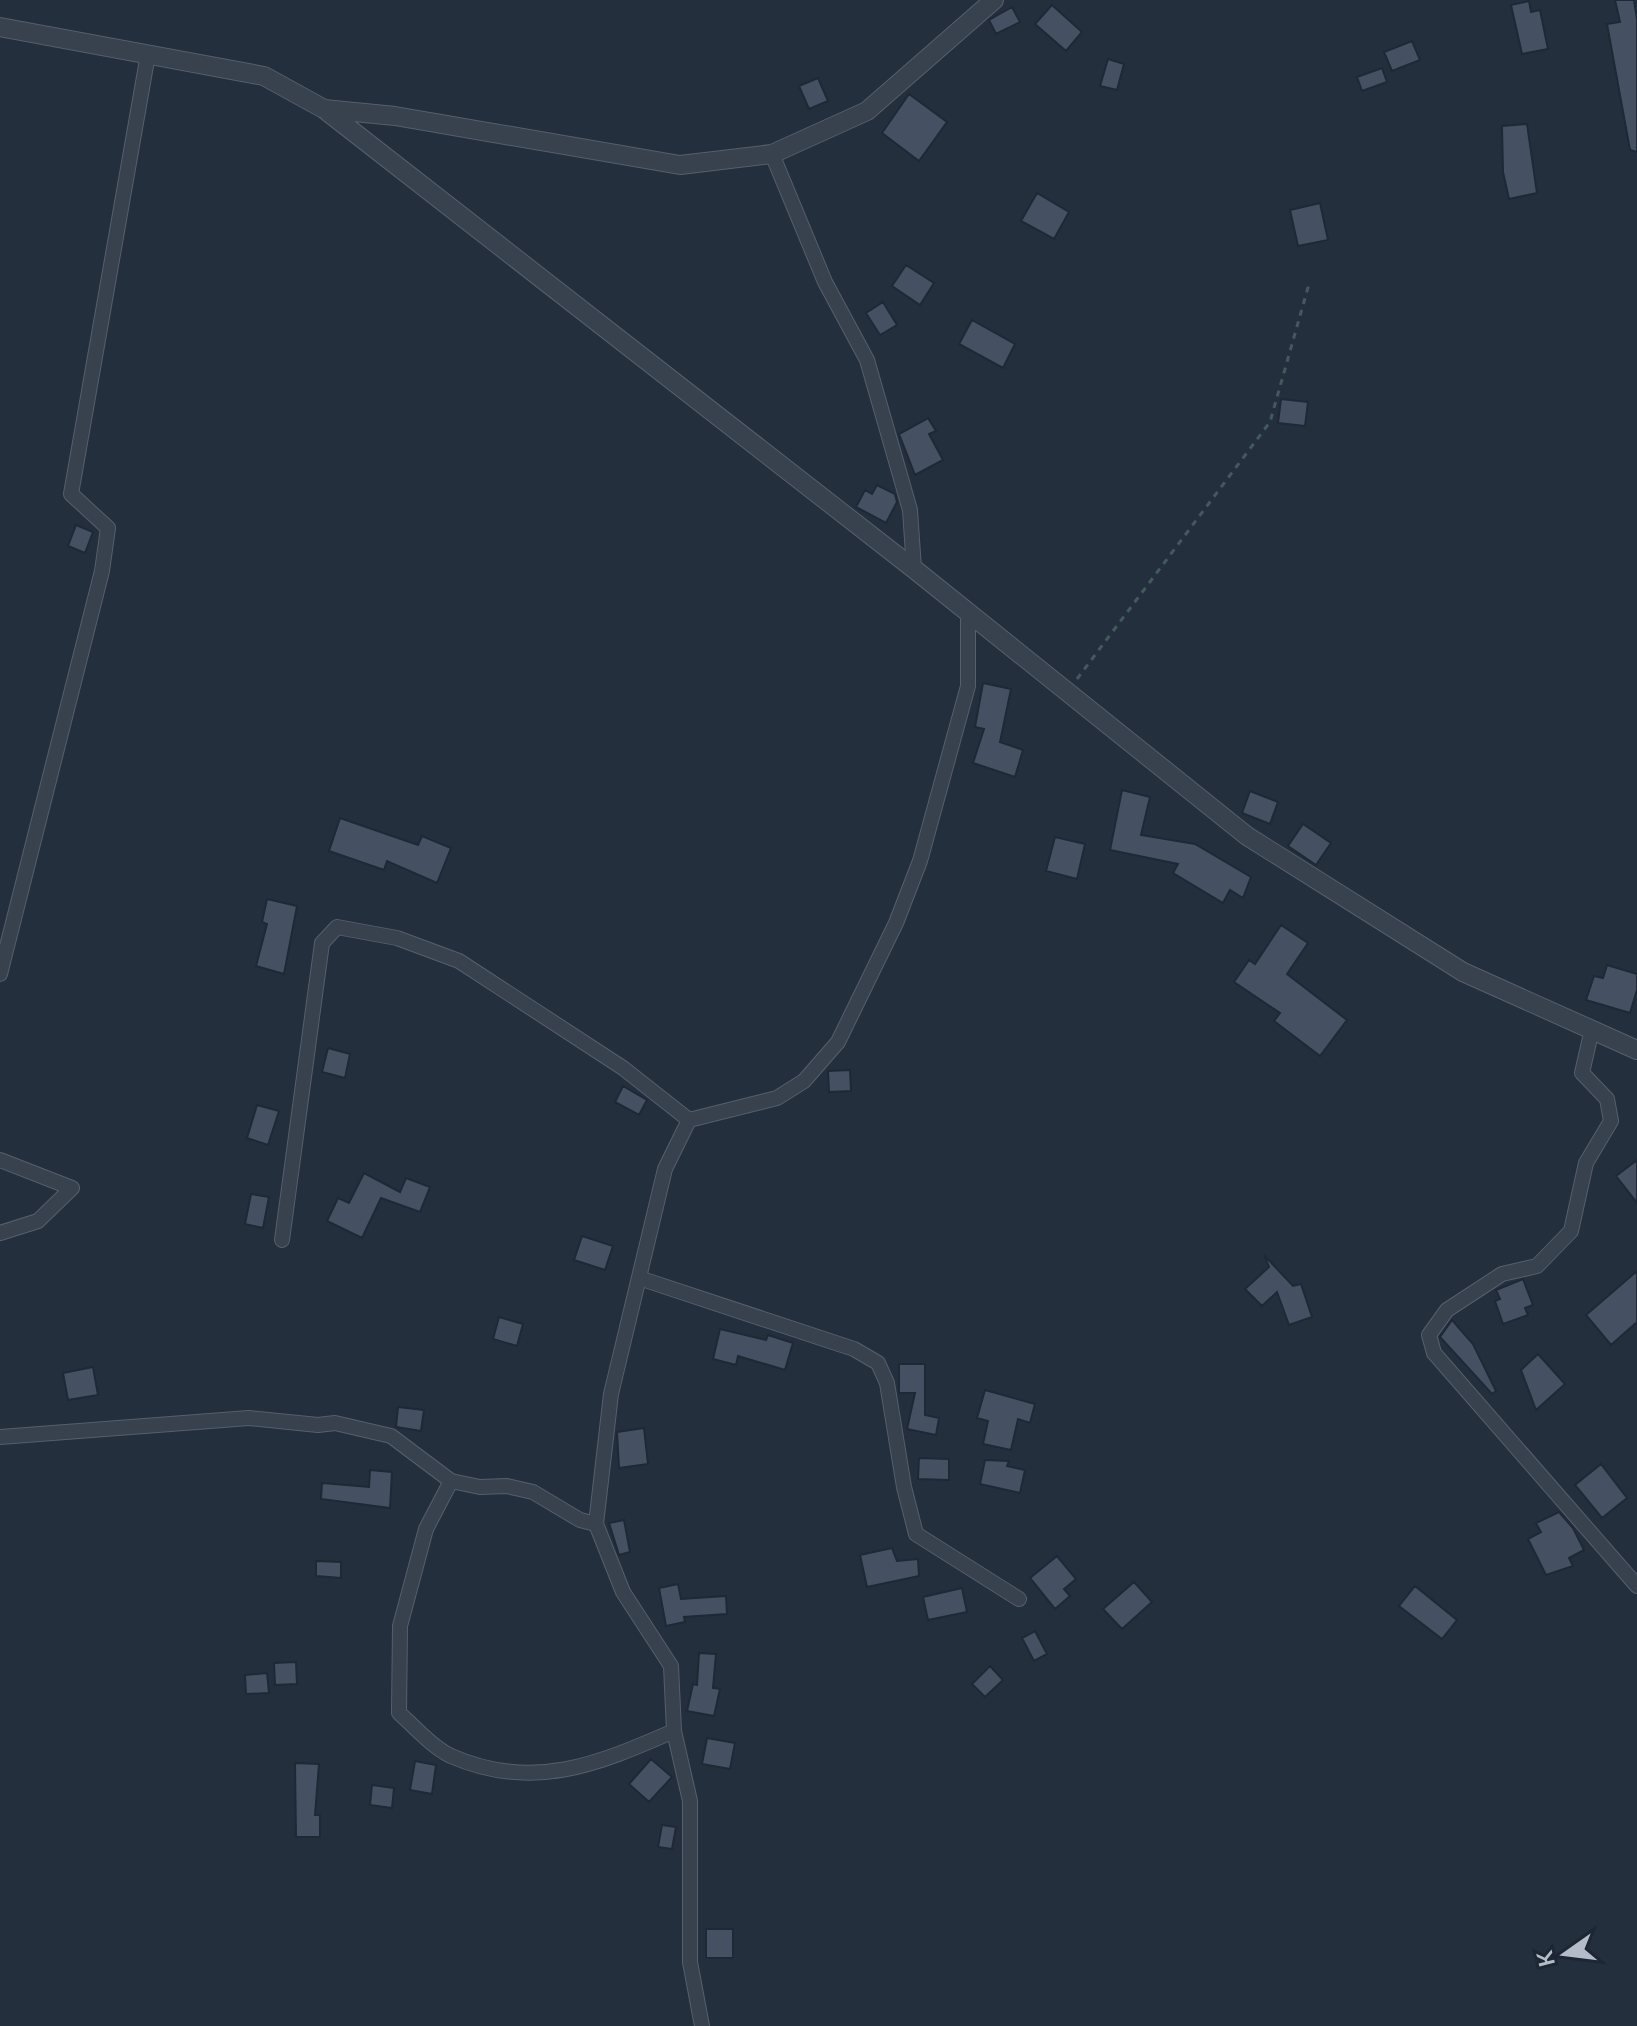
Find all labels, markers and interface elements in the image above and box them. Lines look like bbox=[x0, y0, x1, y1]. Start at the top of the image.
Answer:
north arrow bbox=[1525, 1914, 1605, 1994]
text: K bbox=[1530, 1947, 1560, 1970]

